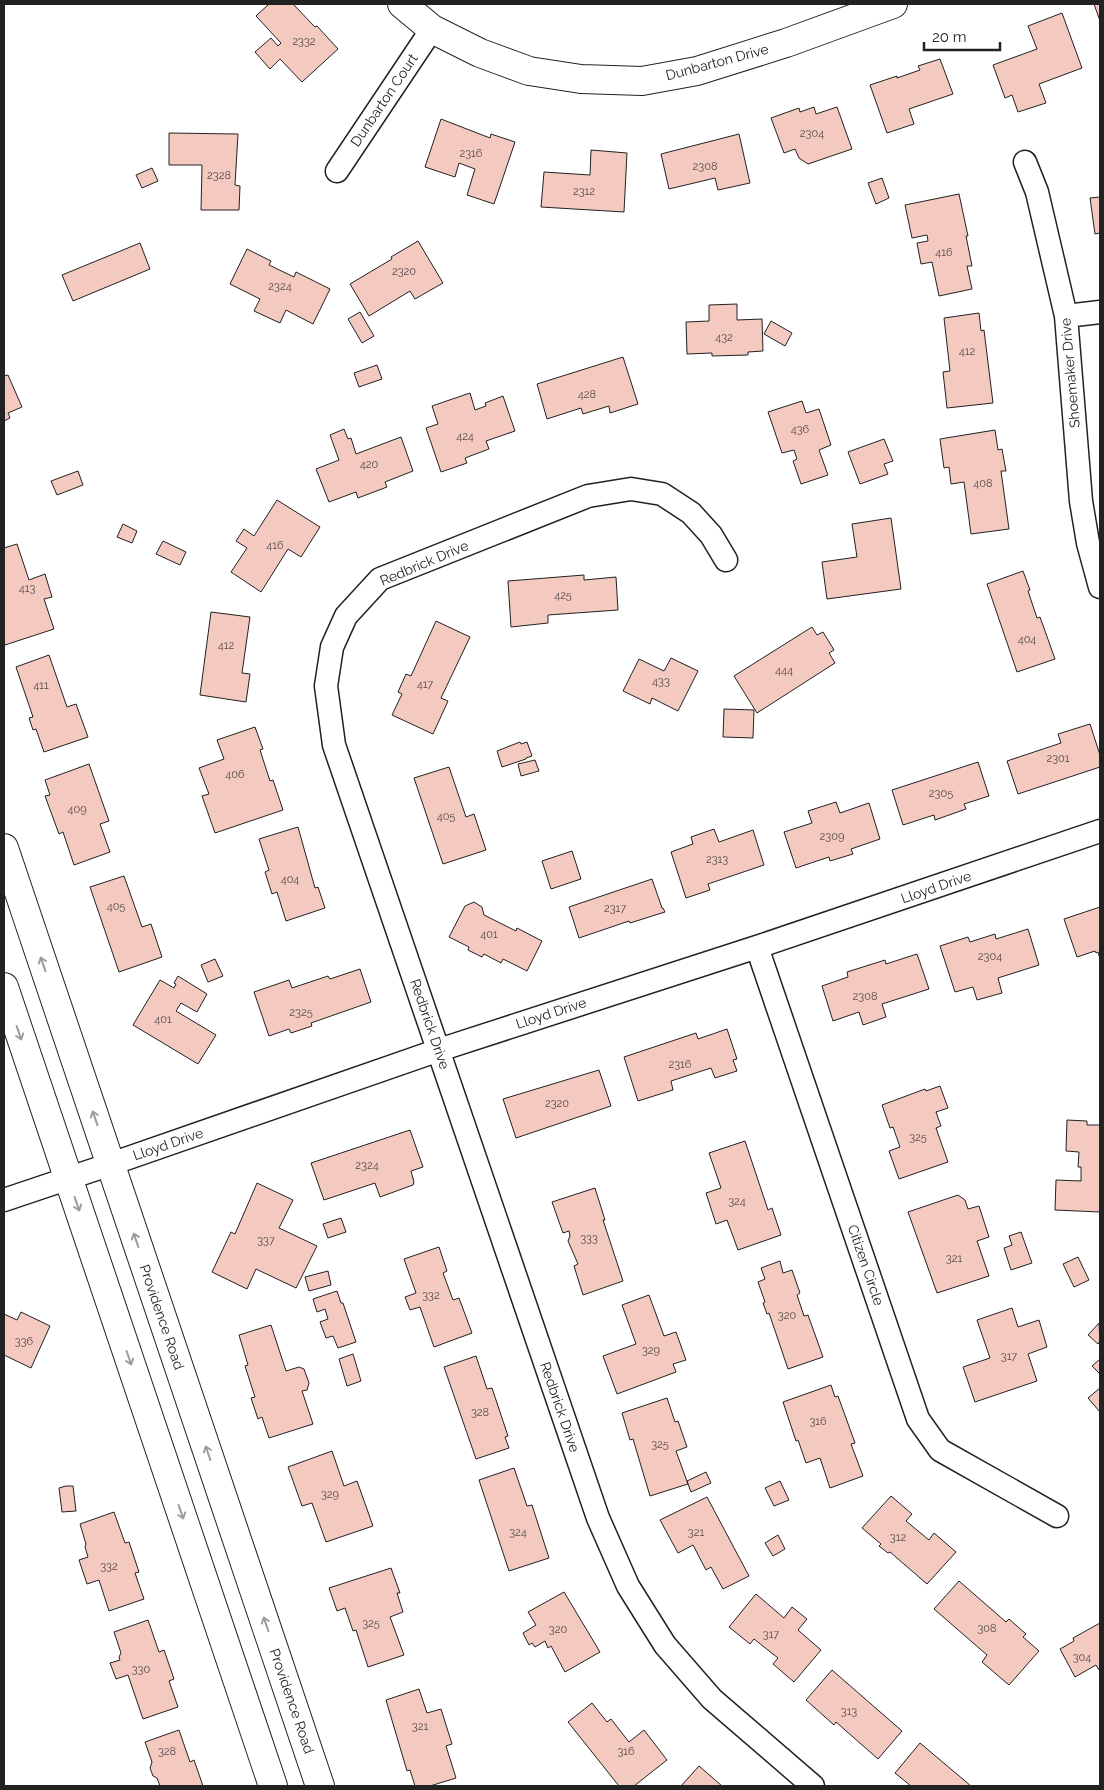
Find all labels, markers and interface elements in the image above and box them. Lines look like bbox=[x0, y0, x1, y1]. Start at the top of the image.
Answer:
scale bar bbox=[924, 20, 1000, 52]
text: 20 m bbox=[932, 28, 967, 46]
house number: 2332 bbox=[292, 35, 316, 48]
street label: Dunbarton Drive bbox=[664, 41, 770, 83]
street label: Dunbarton Court bbox=[347, 50, 421, 149]
house number: 2304 bbox=[800, 127, 824, 140]
house number: 2316 bbox=[460, 147, 483, 160]
house number: 2308 bbox=[693, 160, 717, 173]
house number: 2328 bbox=[207, 169, 231, 182]
house number: 2312 bbox=[573, 185, 595, 198]
house number: 416 bbox=[935, 246, 953, 259]
house number: 2320 bbox=[392, 265, 416, 278]
house number: 2324 bbox=[268, 280, 292, 293]
street label: Shoemaker Drive bbox=[1057, 317, 1083, 429]
house number: 432 bbox=[715, 331, 733, 344]
house number: 412 bbox=[959, 345, 975, 358]
house number: 428 bbox=[578, 388, 596, 401]
house number: 436 bbox=[791, 423, 810, 436]
house number: 424 bbox=[456, 430, 474, 443]
house number: 420 bbox=[360, 458, 378, 471]
house number: 408 bbox=[973, 477, 993, 490]
street label: Redbrick Drive bbox=[377, 537, 471, 589]
house number: 416 bbox=[266, 539, 284, 552]
house number: 413 bbox=[19, 582, 35, 595]
house number: 425 bbox=[554, 589, 572, 602]
house number: 404 bbox=[1018, 633, 1036, 646]
house number: 412 bbox=[218, 639, 234, 652]
house number: 444 bbox=[775, 664, 793, 677]
house number: 433 bbox=[652, 675, 670, 688]
house number: 417 bbox=[417, 678, 433, 691]
house number: 411 bbox=[33, 679, 49, 692]
house number: 2301 bbox=[1046, 752, 1070, 765]
house number: 406 bbox=[225, 768, 245, 781]
house number: 2305 bbox=[929, 787, 953, 800]
house number: 409 bbox=[67, 803, 87, 816]
house number: 405 bbox=[437, 810, 455, 823]
house number: 2309 bbox=[820, 830, 844, 843]
house number: 2313 bbox=[706, 853, 728, 866]
street label: Lloyd Drive bbox=[899, 868, 973, 906]
house number: 404 bbox=[281, 873, 299, 886]
house number: 405 bbox=[107, 900, 125, 913]
house number: 2317 bbox=[604, 902, 626, 915]
house number: 401 bbox=[480, 928, 498, 941]
house number: 2304 bbox=[978, 950, 1002, 963]
one-way arrow bbox=[38, 957, 47, 973]
street label: Redbrick Drive bbox=[407, 977, 453, 1071]
house number: 2308 bbox=[853, 990, 877, 1003]
street label: Lloyd Drive bbox=[514, 994, 588, 1032]
house number: 2325 bbox=[289, 1006, 313, 1019]
house number: 401 bbox=[154, 1013, 172, 1026]
one-way arrow bbox=[15, 1025, 25, 1041]
house number: 2316 bbox=[669, 1058, 692, 1071]
house number: 2320 bbox=[545, 1097, 569, 1110]
one-way arrow bbox=[90, 1111, 100, 1127]
street label: Lloyd Drive bbox=[131, 1125, 205, 1163]
house number: 325 bbox=[909, 1131, 927, 1144]
house number: 2324 bbox=[355, 1159, 379, 1172]
house number: 324 bbox=[728, 1195, 746, 1208]
one-way arrow bbox=[73, 1196, 82, 1211]
street label: Citizen Circle bbox=[845, 1223, 887, 1307]
house number: 333 bbox=[580, 1232, 598, 1245]
one-way arrow bbox=[131, 1233, 140, 1248]
house number: 337 bbox=[257, 1234, 275, 1247]
house number: 321 bbox=[946, 1252, 962, 1265]
street label: Providence Road bbox=[137, 1262, 187, 1372]
house number: 332 bbox=[422, 1289, 440, 1302]
house number: 320 bbox=[778, 1309, 796, 1322]
house number: 336 bbox=[15, 1335, 34, 1348]
house number: 329 bbox=[642, 1344, 660, 1357]
one-way arrow bbox=[125, 1350, 134, 1365]
house number: 317 bbox=[1001, 1350, 1017, 1363]
street label: Redbrick Drive bbox=[537, 1360, 583, 1454]
house number: 328 bbox=[471, 1406, 489, 1419]
house number: 316 bbox=[809, 1415, 827, 1428]
house number: 325 bbox=[651, 1438, 669, 1451]
one-way arrow bbox=[203, 1446, 213, 1462]
house number: 329 bbox=[321, 1488, 339, 1501]
one-way arrow bbox=[176, 1504, 186, 1520]
house number: 324 bbox=[509, 1526, 527, 1539]
house number: 321 bbox=[688, 1526, 704, 1539]
house number: 312 bbox=[890, 1531, 906, 1544]
house number: 332 bbox=[100, 1560, 118, 1573]
one-way arrow bbox=[260, 1616, 270, 1632]
house number: 325 bbox=[362, 1617, 380, 1630]
house number: 308 bbox=[977, 1622, 997, 1635]
house number: 320 bbox=[549, 1623, 567, 1636]
house number: 317 bbox=[763, 1628, 779, 1641]
street label: Providence Road bbox=[267, 1646, 317, 1756]
house number: 304 bbox=[1073, 1651, 1091, 1664]
house number: 330 bbox=[132, 1663, 151, 1676]
house number: 313 bbox=[841, 1705, 857, 1718]
house number: 321 bbox=[412, 1720, 428, 1733]
house number: 328 bbox=[158, 1745, 176, 1758]
house number: 316 bbox=[617, 1745, 635, 1758]

